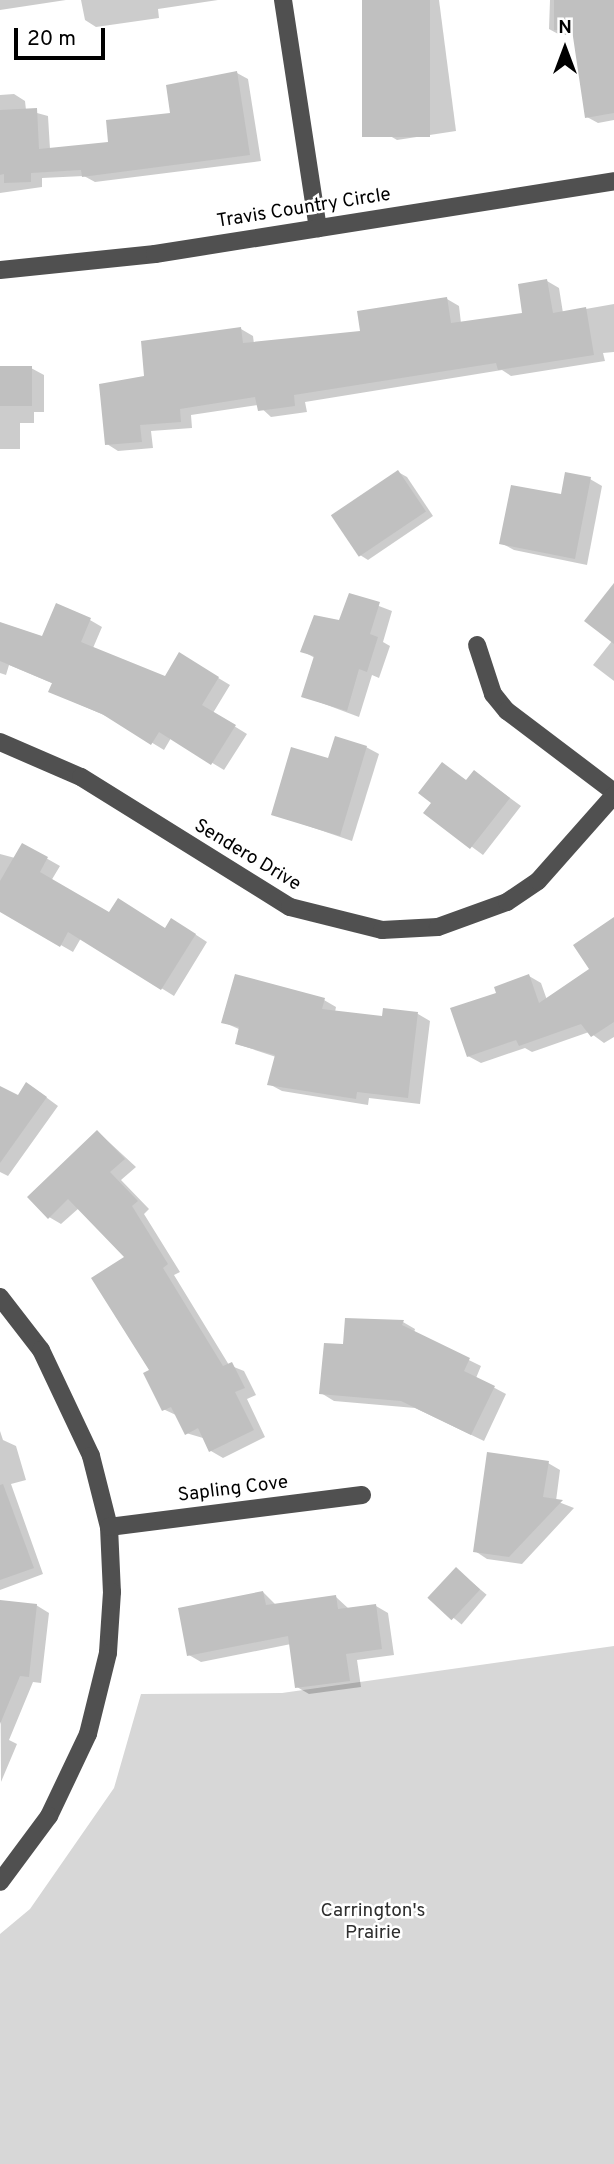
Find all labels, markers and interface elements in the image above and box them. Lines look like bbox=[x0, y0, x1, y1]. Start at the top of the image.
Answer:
scale bar bbox=[18, 14, 108, 58]
north arrow bbox=[530, 14, 600, 84]
text: N bbox=[558, 16, 572, 40]
text: 20 m bbox=[27, 26, 76, 53]
street label: Travis Country Circle bbox=[215, 184, 393, 234]
street label: Sendero Drive bbox=[189, 815, 305, 897]
street label: Sapling Cove bbox=[176, 1472, 290, 1508]
park label: Carrington's Prairie bbox=[321, 1901, 425, 1945]

